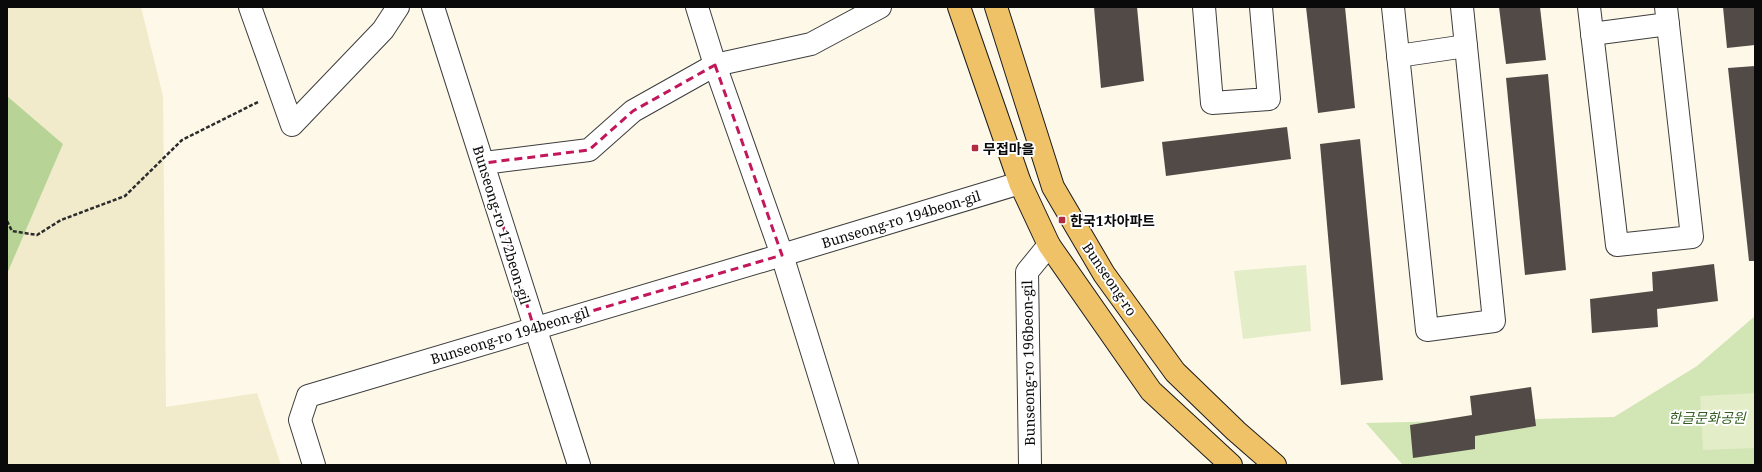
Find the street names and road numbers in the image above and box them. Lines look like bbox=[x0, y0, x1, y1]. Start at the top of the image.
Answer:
street label: Bunseong-ro 172beon-gil bbox=[469, 143, 535, 308]
street label: Bunseong-ro 194beon-gil bbox=[819, 186, 984, 252]
street label: Bunseong-ro bbox=[1078, 239, 1142, 319]
street label: Bunseong-ro 196beon-gil bbox=[1017, 279, 1039, 446]
street label: Bunseong-ro 194beon-gil bbox=[428, 302, 593, 368]

